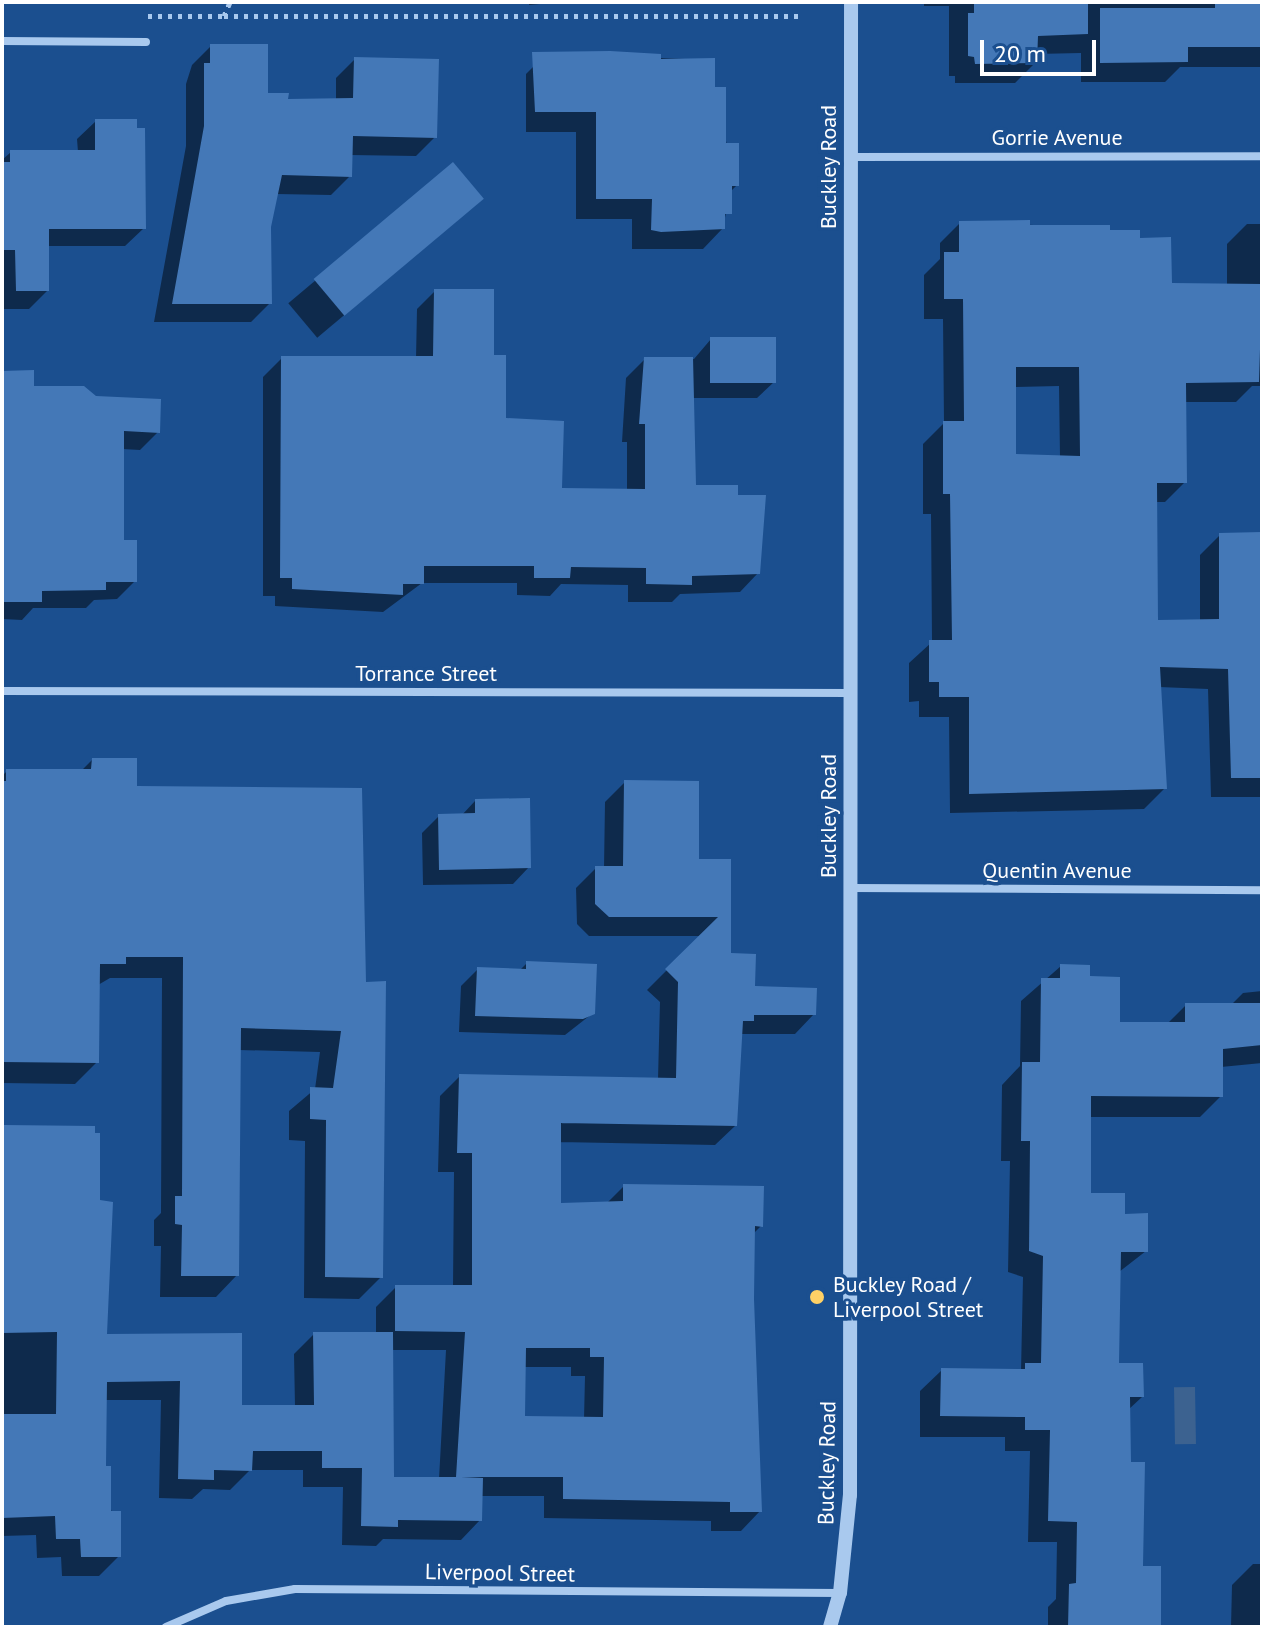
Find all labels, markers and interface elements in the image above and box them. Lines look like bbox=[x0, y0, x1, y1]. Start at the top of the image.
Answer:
scale bar bbox=[984, 24, 1100, 74]
text: 20 m bbox=[994, 38, 1046, 69]
street label: Buckley Road bbox=[816, 105, 842, 229]
street label: Gorrie Avenue bbox=[991, 125, 1123, 151]
street label: Torrance Street bbox=[355, 661, 497, 687]
street label: Buckley Road bbox=[816, 754, 842, 878]
street label: Quentin Avenue bbox=[982, 858, 1132, 884]
place label: Buckley Road / Liverpool Street bbox=[833, 1271, 983, 1322]
marker: Buckley Road / Liverpool Street bbox=[808, 1288, 826, 1306]
street label: Buckley Road bbox=[813, 1400, 841, 1526]
street label: Liverpool Street bbox=[425, 1558, 575, 1588]

